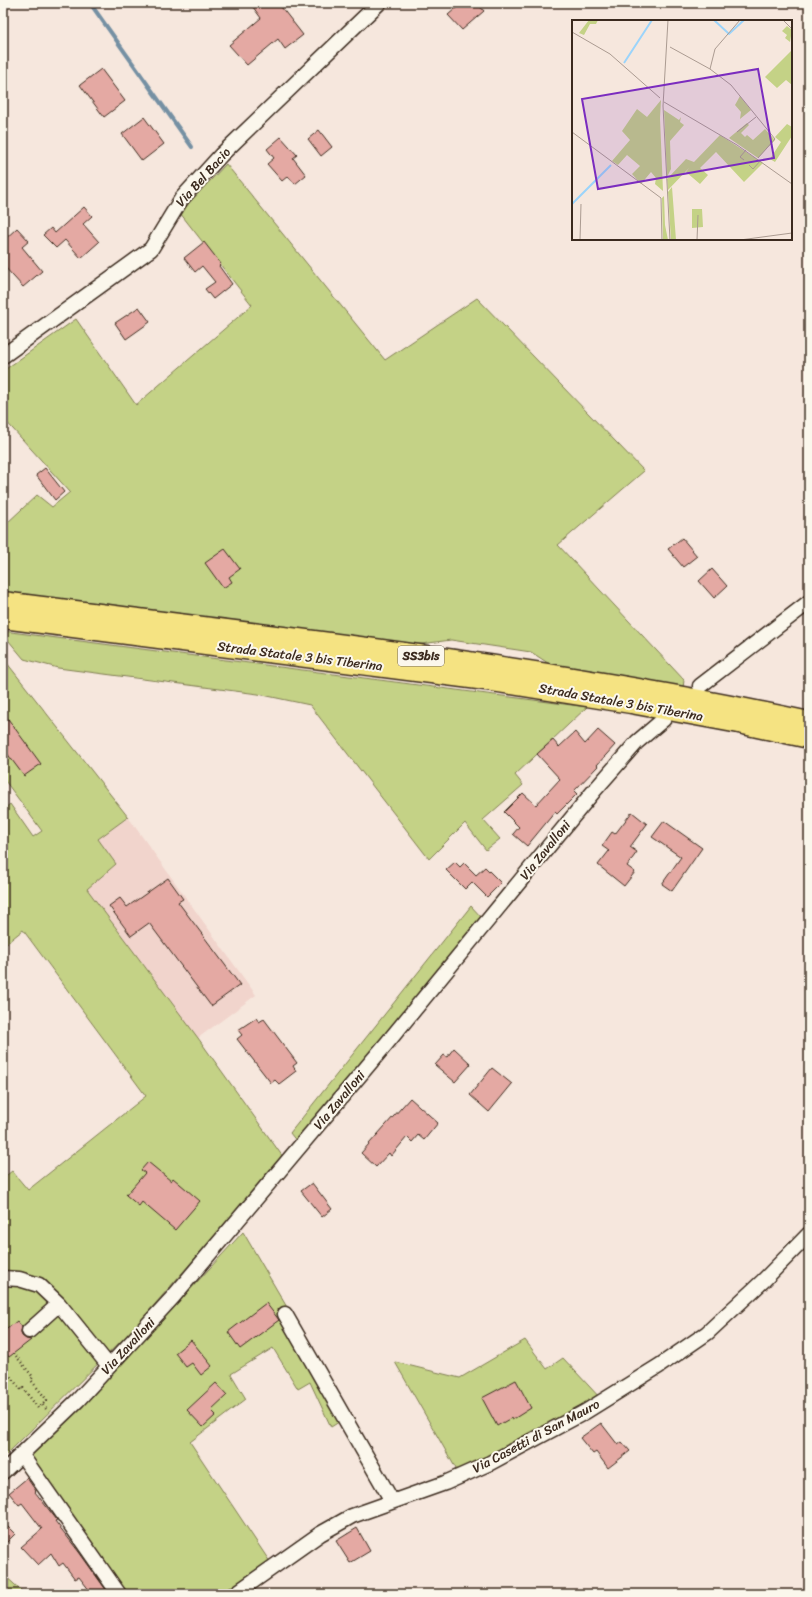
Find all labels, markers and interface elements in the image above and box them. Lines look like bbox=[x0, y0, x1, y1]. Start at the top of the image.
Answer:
inset map bbox=[572, 20, 792, 240]
street label: Via Bel Bacio bbox=[170, 141, 237, 212]
street label: Strada Statale 3 bis Tiberina bbox=[216, 634, 384, 678]
road number: SS3bis bbox=[398, 646, 444, 666]
street label: Strada Statale 3 bis Tiberina bbox=[537, 676, 705, 728]
street label: Via Zavalloni bbox=[513, 815, 577, 885]
street label: Via Zavalloni bbox=[307, 1065, 371, 1135]
street label: Via Zavalloni bbox=[95, 1312, 161, 1380]
street label: Via Casetti di San Mauro bbox=[468, 1392, 604, 1479]

